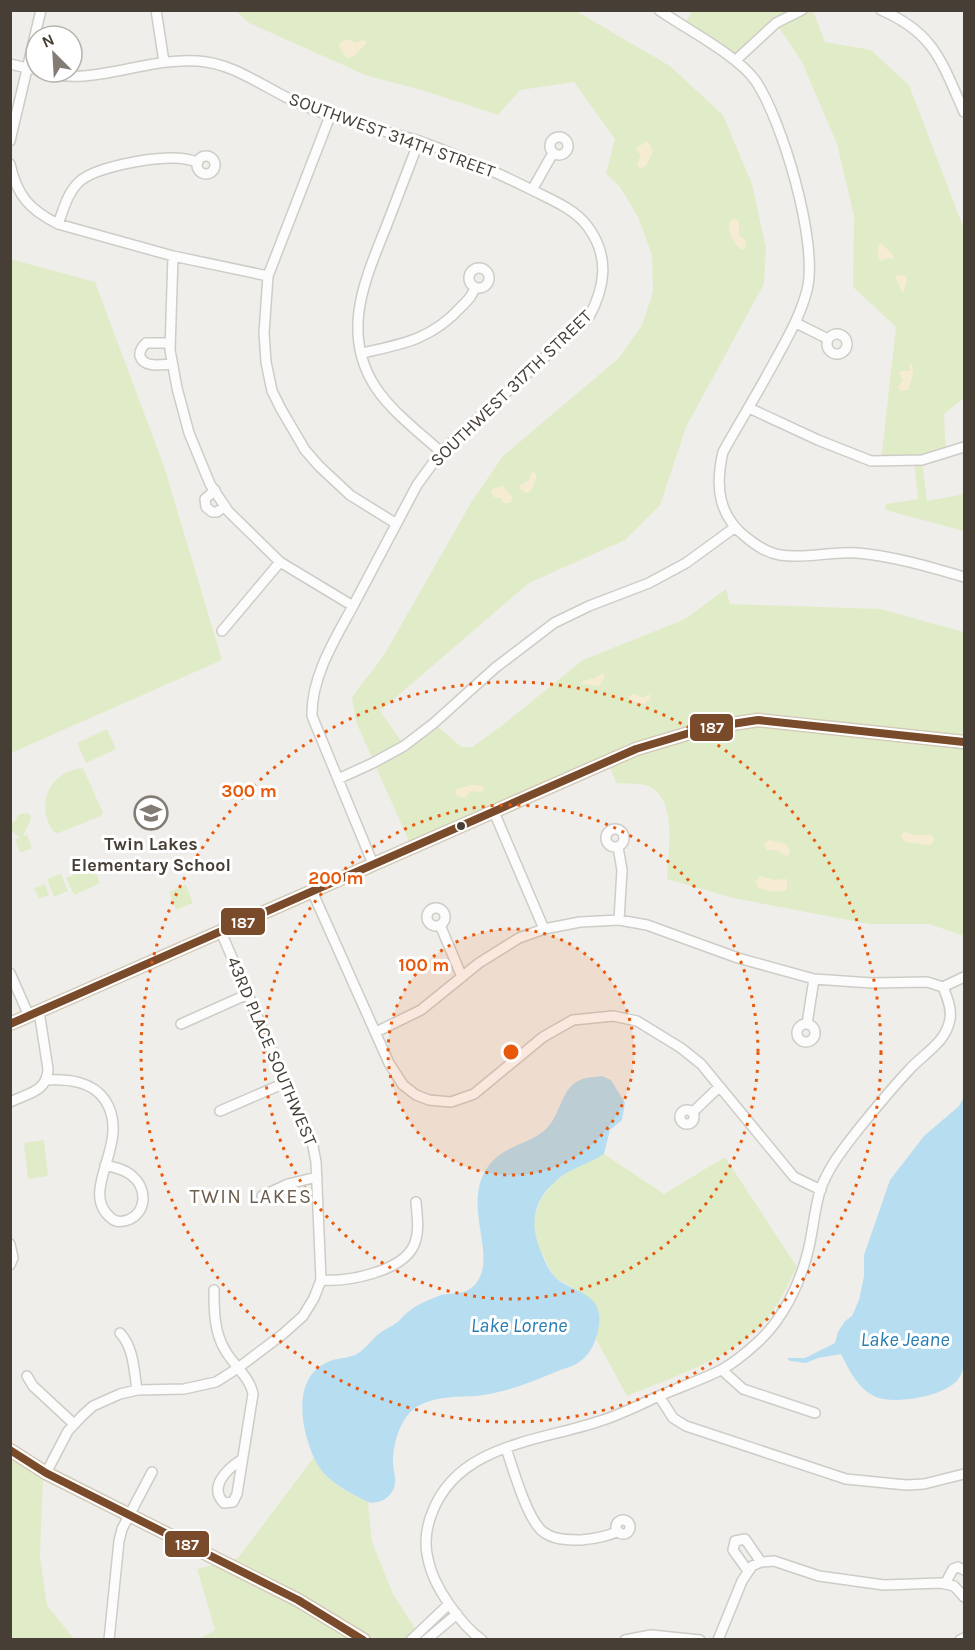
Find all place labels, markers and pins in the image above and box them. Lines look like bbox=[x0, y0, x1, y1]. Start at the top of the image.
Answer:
school or university icon: Twin Lakes Elementary School bbox=[133, 795, 169, 831]
unlabelled marker bbox=[455, 820, 467, 832]
place label: Twin Lakes Elementary School bbox=[71, 833, 231, 876]
centre of rings bbox=[501, 1042, 521, 1062]

